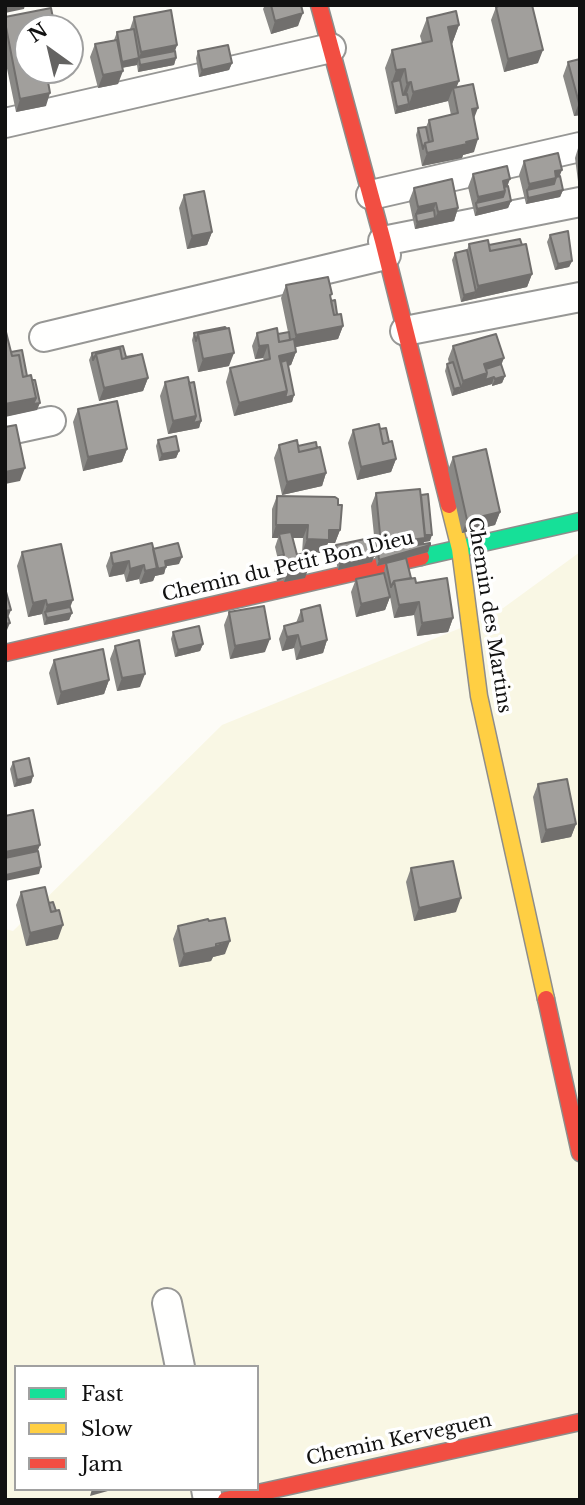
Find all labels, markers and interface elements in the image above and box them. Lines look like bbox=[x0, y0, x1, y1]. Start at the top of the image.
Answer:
north arrow bbox=[14, 14, 84, 84]
text: N bbox=[24, 18, 52, 47]
street label: Chemin des Martins bbox=[462, 515, 516, 715]
street label: Chemin du Petit Bon Dieu bbox=[160, 527, 416, 607]
legend bbox=[14, 1365, 259, 1491]
text: Fast bbox=[81, 1381, 123, 1407]
street label: Chemin Kerveguen bbox=[304, 1409, 494, 1471]
text: Slow bbox=[81, 1416, 133, 1442]
text: Jam bbox=[81, 1451, 123, 1477]

